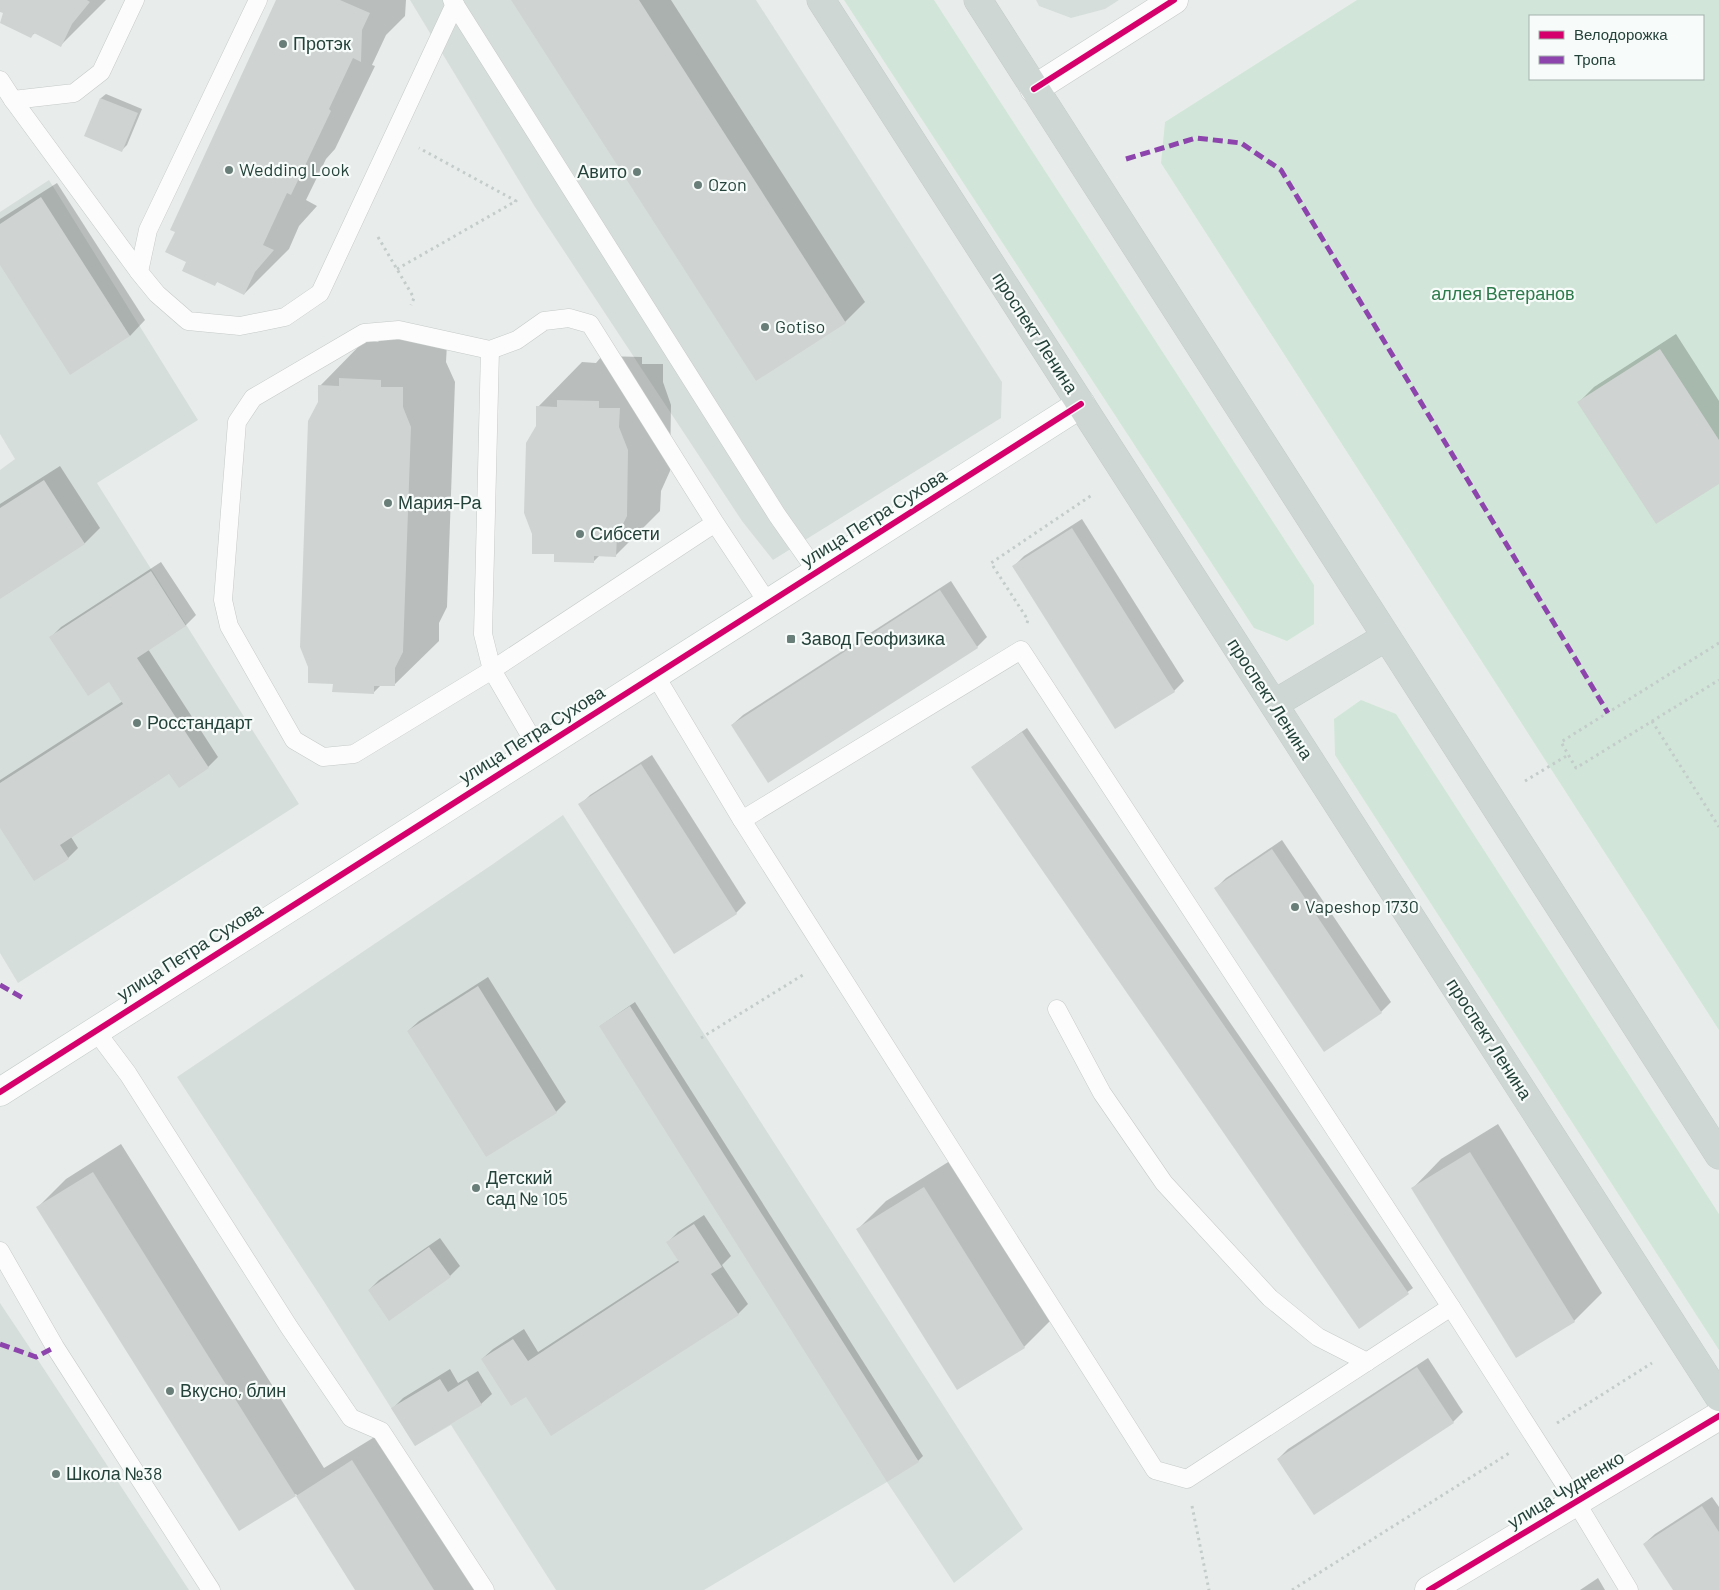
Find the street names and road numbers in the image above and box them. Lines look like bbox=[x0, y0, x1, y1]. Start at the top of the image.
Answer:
street label: проспект Ленина bbox=[988, 268, 1084, 398]
street label: улица Петра Сухова bbox=[797, 463, 951, 571]
street label: проспект Ленина bbox=[1223, 634, 1319, 764]
street label: улица Петра Сухова bbox=[455, 680, 609, 788]
street label: улица Петра Сухова bbox=[113, 897, 267, 1005]
street label: проспект Ленина bbox=[1442, 974, 1538, 1104]
street label: улица Чудненко bbox=[1503, 1446, 1628, 1533]

